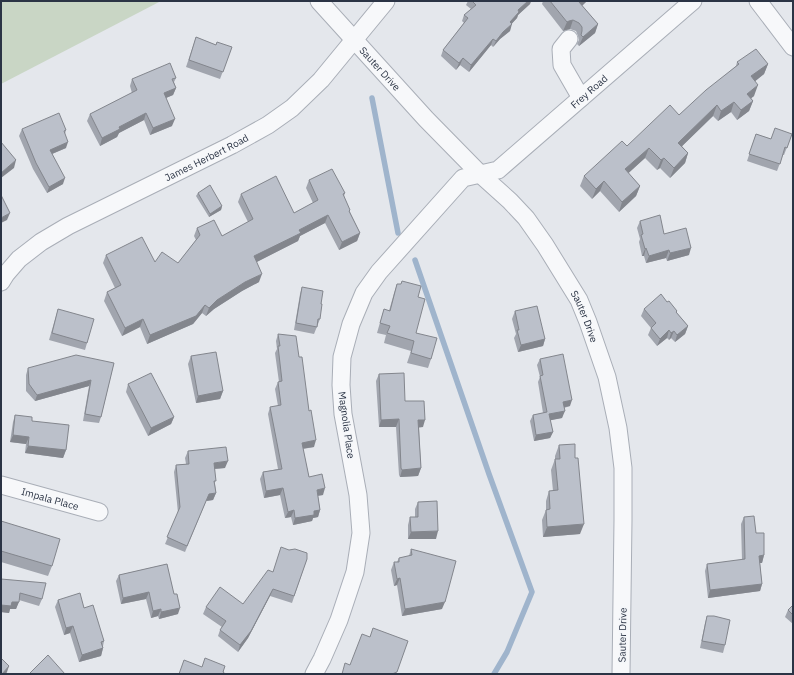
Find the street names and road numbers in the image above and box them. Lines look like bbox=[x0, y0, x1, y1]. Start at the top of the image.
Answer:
street label: Sauter Drive bbox=[356, 44, 403, 94]
street label: Frey Road bbox=[568, 72, 610, 111]
street label: James Herbert Road bbox=[163, 131, 251, 184]
street label: Sauter Drive bbox=[568, 288, 601, 345]
street label: Magnolia Place bbox=[335, 391, 358, 460]
street label: Impala Place bbox=[20, 485, 81, 513]
street label: Sauter Drive bbox=[616, 607, 629, 663]

